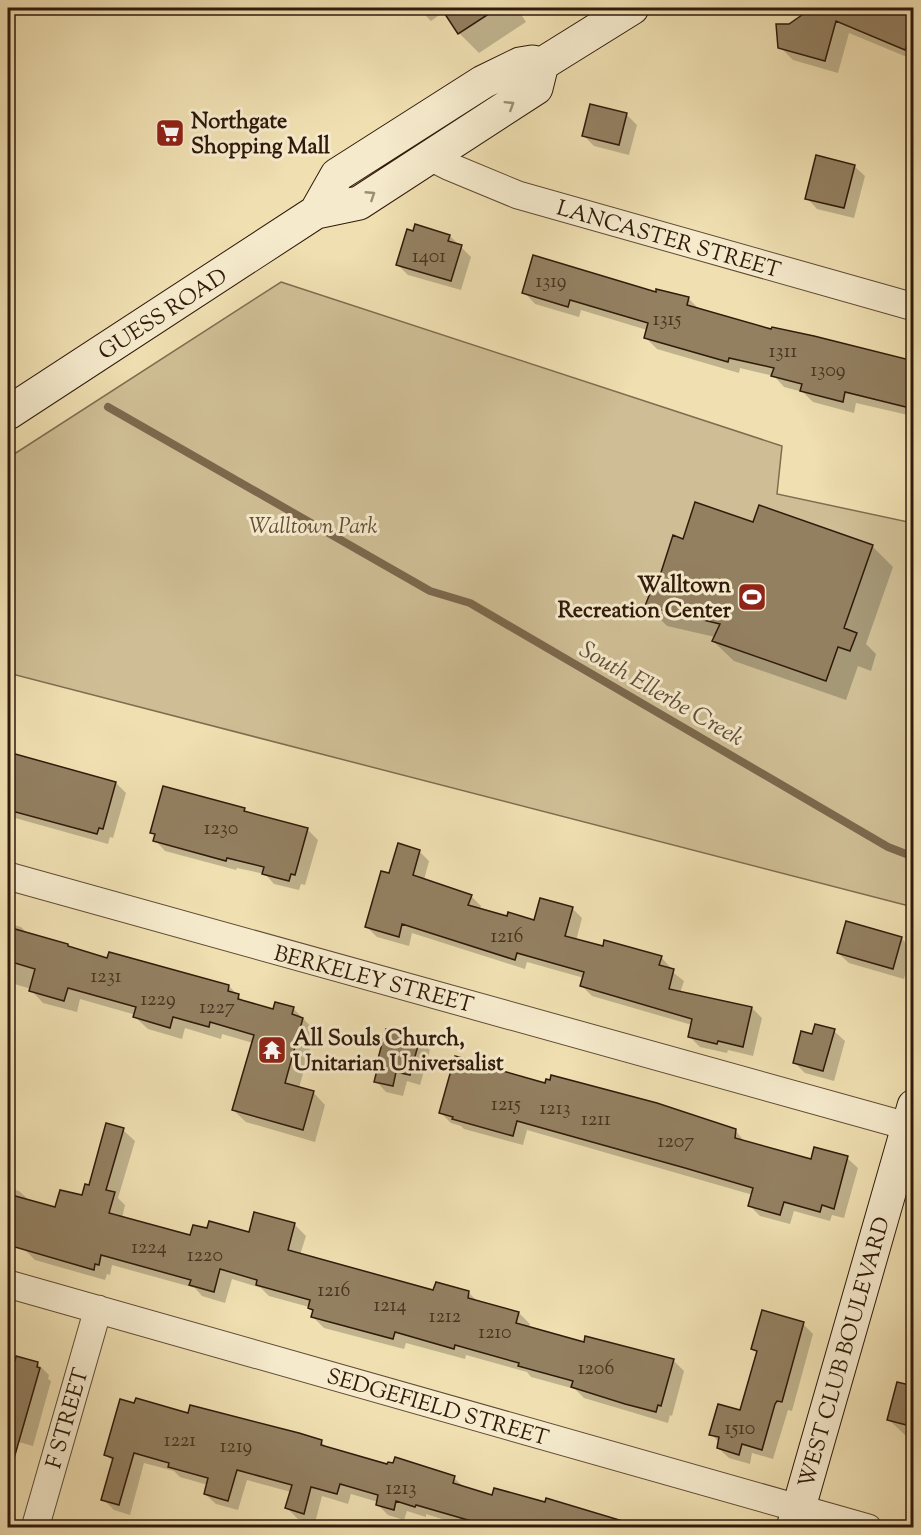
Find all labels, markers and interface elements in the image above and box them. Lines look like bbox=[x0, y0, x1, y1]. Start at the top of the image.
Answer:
one-way arrow bbox=[503, 101, 514, 112]
place label: Northgate Shopping Mall bbox=[191, 107, 331, 164]
supermarket icon: Northgate Shopping Mall bbox=[154, 117, 186, 149]
one-way arrow bbox=[364, 191, 375, 202]
street label: LANCASTER STREET bbox=[552, 194, 784, 288]
house number: 1401 bbox=[412, 243, 446, 272]
street label: GUESS ROAD bbox=[93, 262, 235, 369]
house number: 1319 bbox=[535, 268, 567, 297]
house number: 1315 bbox=[653, 306, 681, 335]
house number: 1311 bbox=[769, 338, 797, 367]
house number: 1309 bbox=[811, 357, 846, 386]
park label: Walltown Park bbox=[249, 512, 377, 544]
place label: Walltown Recreation Center bbox=[558, 571, 732, 628]
sports icon: Walltown Recreation Center bbox=[736, 581, 768, 613]
water label: South Ellerbe Creek bbox=[572, 634, 750, 756]
house number: 1230 bbox=[204, 815, 238, 844]
house number: 1216 bbox=[491, 923, 524, 952]
street label: BERKELEY STREET bbox=[270, 939, 477, 1023]
house number: 1231 bbox=[90, 963, 122, 992]
house number: 1229 bbox=[140, 986, 176, 1015]
house number: 1227 bbox=[199, 994, 235, 1023]
place label: All Souls Church, Unitarian Universalist bbox=[293, 1024, 504, 1081]
temple icon: All Souls Church, Unitarian Universalist bbox=[256, 1034, 288, 1066]
house number: 1215 bbox=[491, 1091, 521, 1120]
house number: 1213 bbox=[539, 1095, 571, 1124]
house number: 1211 bbox=[581, 1106, 611, 1135]
house number: 1207 bbox=[658, 1128, 694, 1157]
street label: WEST CLUB BOULEVARD bbox=[792, 1214, 900, 1492]
house number: 1224 bbox=[131, 1234, 167, 1263]
house number: 1220 bbox=[187, 1242, 223, 1271]
house number: 1216 bbox=[318, 1277, 351, 1306]
house number: 1214 bbox=[373, 1292, 407, 1321]
house number: 1212 bbox=[429, 1303, 461, 1332]
house number: 1210 bbox=[478, 1319, 512, 1348]
house number: 1206 bbox=[578, 1355, 614, 1384]
street label: SEDGEFIELD STREET bbox=[322, 1362, 552, 1456]
street label: F STREET bbox=[39, 1364, 99, 1473]
house number: 1510 bbox=[725, 1415, 755, 1444]
house number: 1221 bbox=[164, 1427, 196, 1456]
house number: 1219 bbox=[220, 1433, 252, 1462]
house number: 1213 bbox=[385, 1475, 417, 1504]

